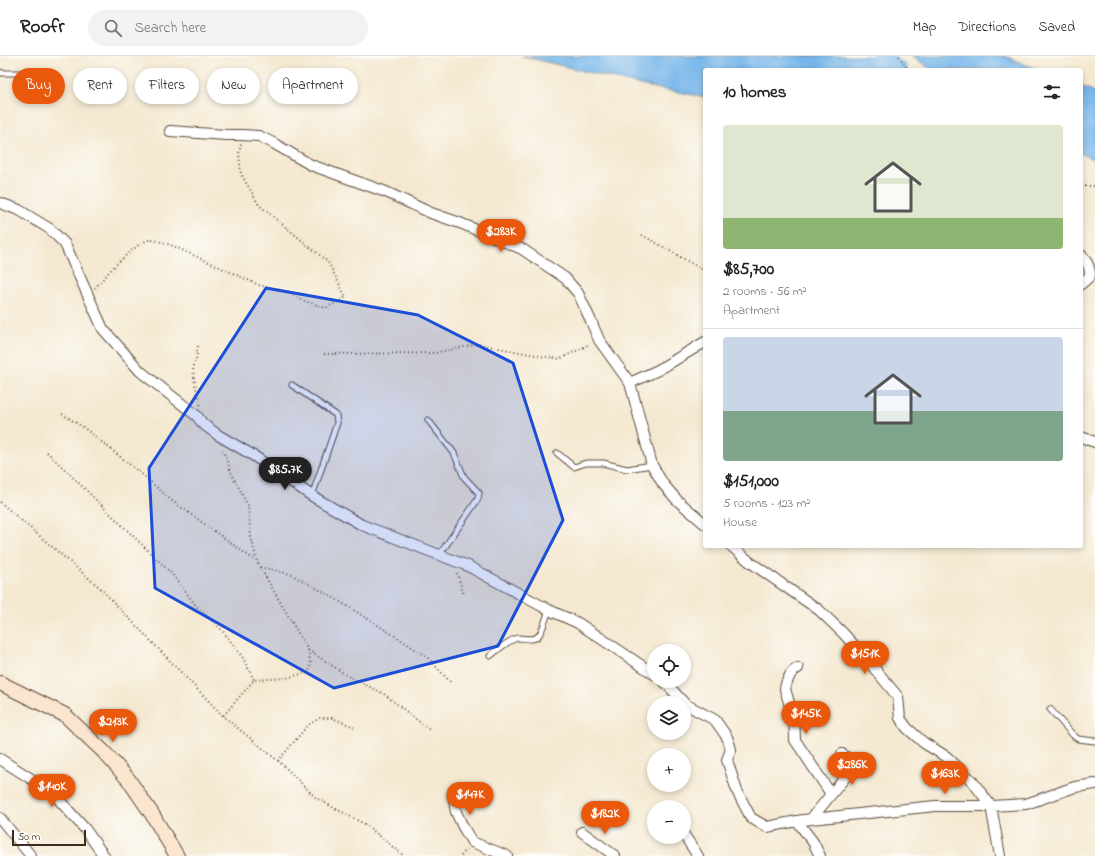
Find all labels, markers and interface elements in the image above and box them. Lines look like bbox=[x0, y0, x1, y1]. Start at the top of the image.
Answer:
search box bbox=[88, 10, 368, 46]
text: Roofr bbox=[20, 14, 64, 41]
icon: search bbox=[102, 17, 124, 39]
text: Search here bbox=[134, 17, 206, 39]
text: Map bbox=[913, 17, 936, 38]
text: Directions bbox=[958, 17, 1016, 38]
text: Saved bbox=[1038, 17, 1075, 38]
chip: Buy bbox=[12, 68, 65, 104]
chip: Rent bbox=[73, 68, 127, 104]
chip: Filters bbox=[135, 68, 199, 104]
chip: New bbox=[207, 68, 260, 104]
chip: Apartment bbox=[268, 68, 358, 104]
text: 10 homes bbox=[723, 80, 786, 105]
icon: filters bbox=[1041, 81, 1063, 103]
icon: home bbox=[857, 151, 929, 223]
pin: $283K bbox=[473, 219, 529, 253]
text: $283K bbox=[486, 222, 516, 241]
text: $85,700 bbox=[723, 257, 774, 282]
text: 2 rooms · 56 m² bbox=[723, 282, 807, 301]
text: Apartment bbox=[723, 301, 780, 320]
icon: home bbox=[857, 363, 929, 435]
pin: $85.7K bbox=[252, 457, 318, 491]
text: $85.7K bbox=[268, 460, 302, 479]
text: $151,000 bbox=[723, 469, 779, 494]
text: 5 rooms · 123 m² bbox=[723, 494, 810, 513]
text: House bbox=[723, 513, 757, 532]
pin: $151K bbox=[837, 641, 893, 675]
map controls bbox=[647, 644, 691, 844]
button: locate bbox=[647, 644, 691, 688]
text: $151K bbox=[850, 644, 880, 663]
button: layers bbox=[647, 696, 691, 740]
pin: $145K bbox=[778, 701, 834, 735]
text: $145K bbox=[790, 704, 822, 723]
pin: $213K bbox=[85, 709, 141, 743]
text: $213K bbox=[98, 712, 128, 731]
button: + bbox=[647, 748, 691, 792]
pin: $286K bbox=[824, 752, 880, 786]
text: $286K bbox=[836, 755, 868, 774]
pin: $163K bbox=[917, 761, 973, 795]
text: $163K bbox=[930, 764, 960, 783]
pin: $140K bbox=[24, 774, 80, 808]
text: $140K bbox=[37, 777, 67, 796]
pin: $147K bbox=[442, 782, 498, 816]
text: $147K bbox=[455, 785, 485, 804]
button: − bbox=[647, 800, 691, 844]
pin: $182K bbox=[577, 801, 633, 835]
text: $182K bbox=[590, 804, 620, 823]
scale bar bbox=[12, 828, 86, 847]
text: 50 m bbox=[18, 829, 40, 845]

